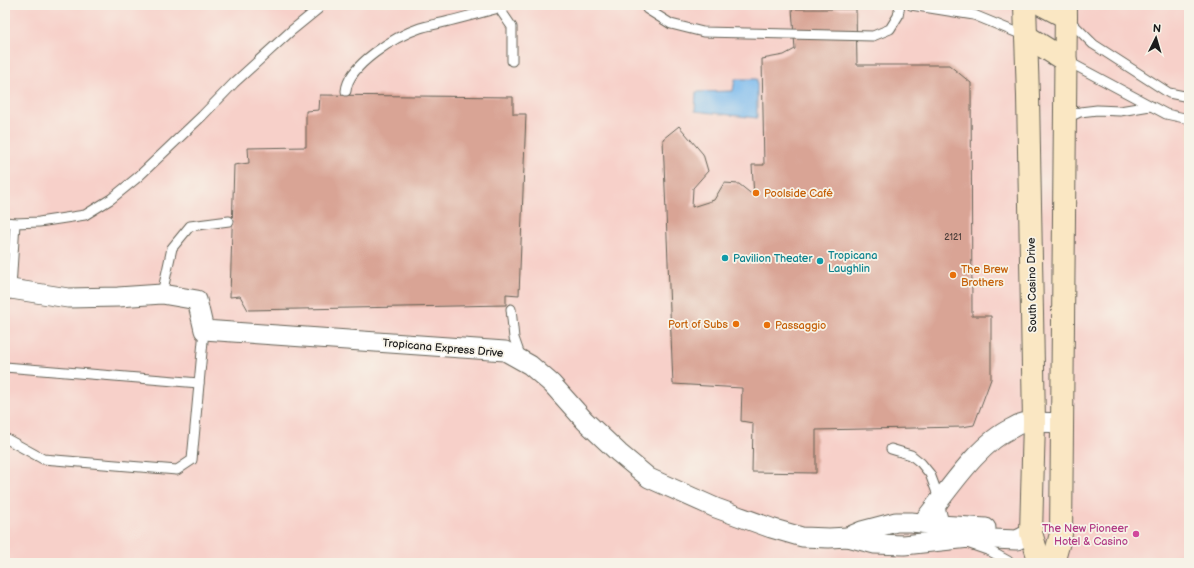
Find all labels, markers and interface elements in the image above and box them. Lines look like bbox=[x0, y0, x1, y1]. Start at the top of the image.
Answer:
north arrow bbox=[1136, 18, 1176, 58]
text: N bbox=[1152, 22, 1162, 35]
place label: Poolside Café bbox=[764, 187, 833, 200]
marker: Poolside Café bbox=[751, 188, 761, 198]
house number: 2121 bbox=[944, 232, 962, 243]
street label: South Casino Drive bbox=[1025, 237, 1039, 332]
place label: Tropicana Laughlin bbox=[828, 249, 878, 275]
place label: Pavilion Theater bbox=[733, 252, 813, 265]
marker: Pavilion Theater bbox=[720, 253, 730, 263]
marker: Tropicana Laughlin bbox=[815, 256, 825, 266]
place label: The Brew Brothers bbox=[961, 263, 1009, 289]
marker: The Brew Brothers bbox=[948, 270, 958, 280]
place label: Port of Subs bbox=[668, 318, 729, 331]
marker: Port of Subs bbox=[731, 319, 741, 329]
place label: Passaggio bbox=[775, 319, 826, 332]
marker: Passaggio bbox=[762, 320, 772, 330]
street label: Tropicana Express Drive bbox=[382, 336, 504, 360]
place label: The New Pioneer Hotel & Casino bbox=[1042, 522, 1129, 548]
marker: The New Pioneer Hotel & Casino bbox=[1131, 529, 1141, 539]

